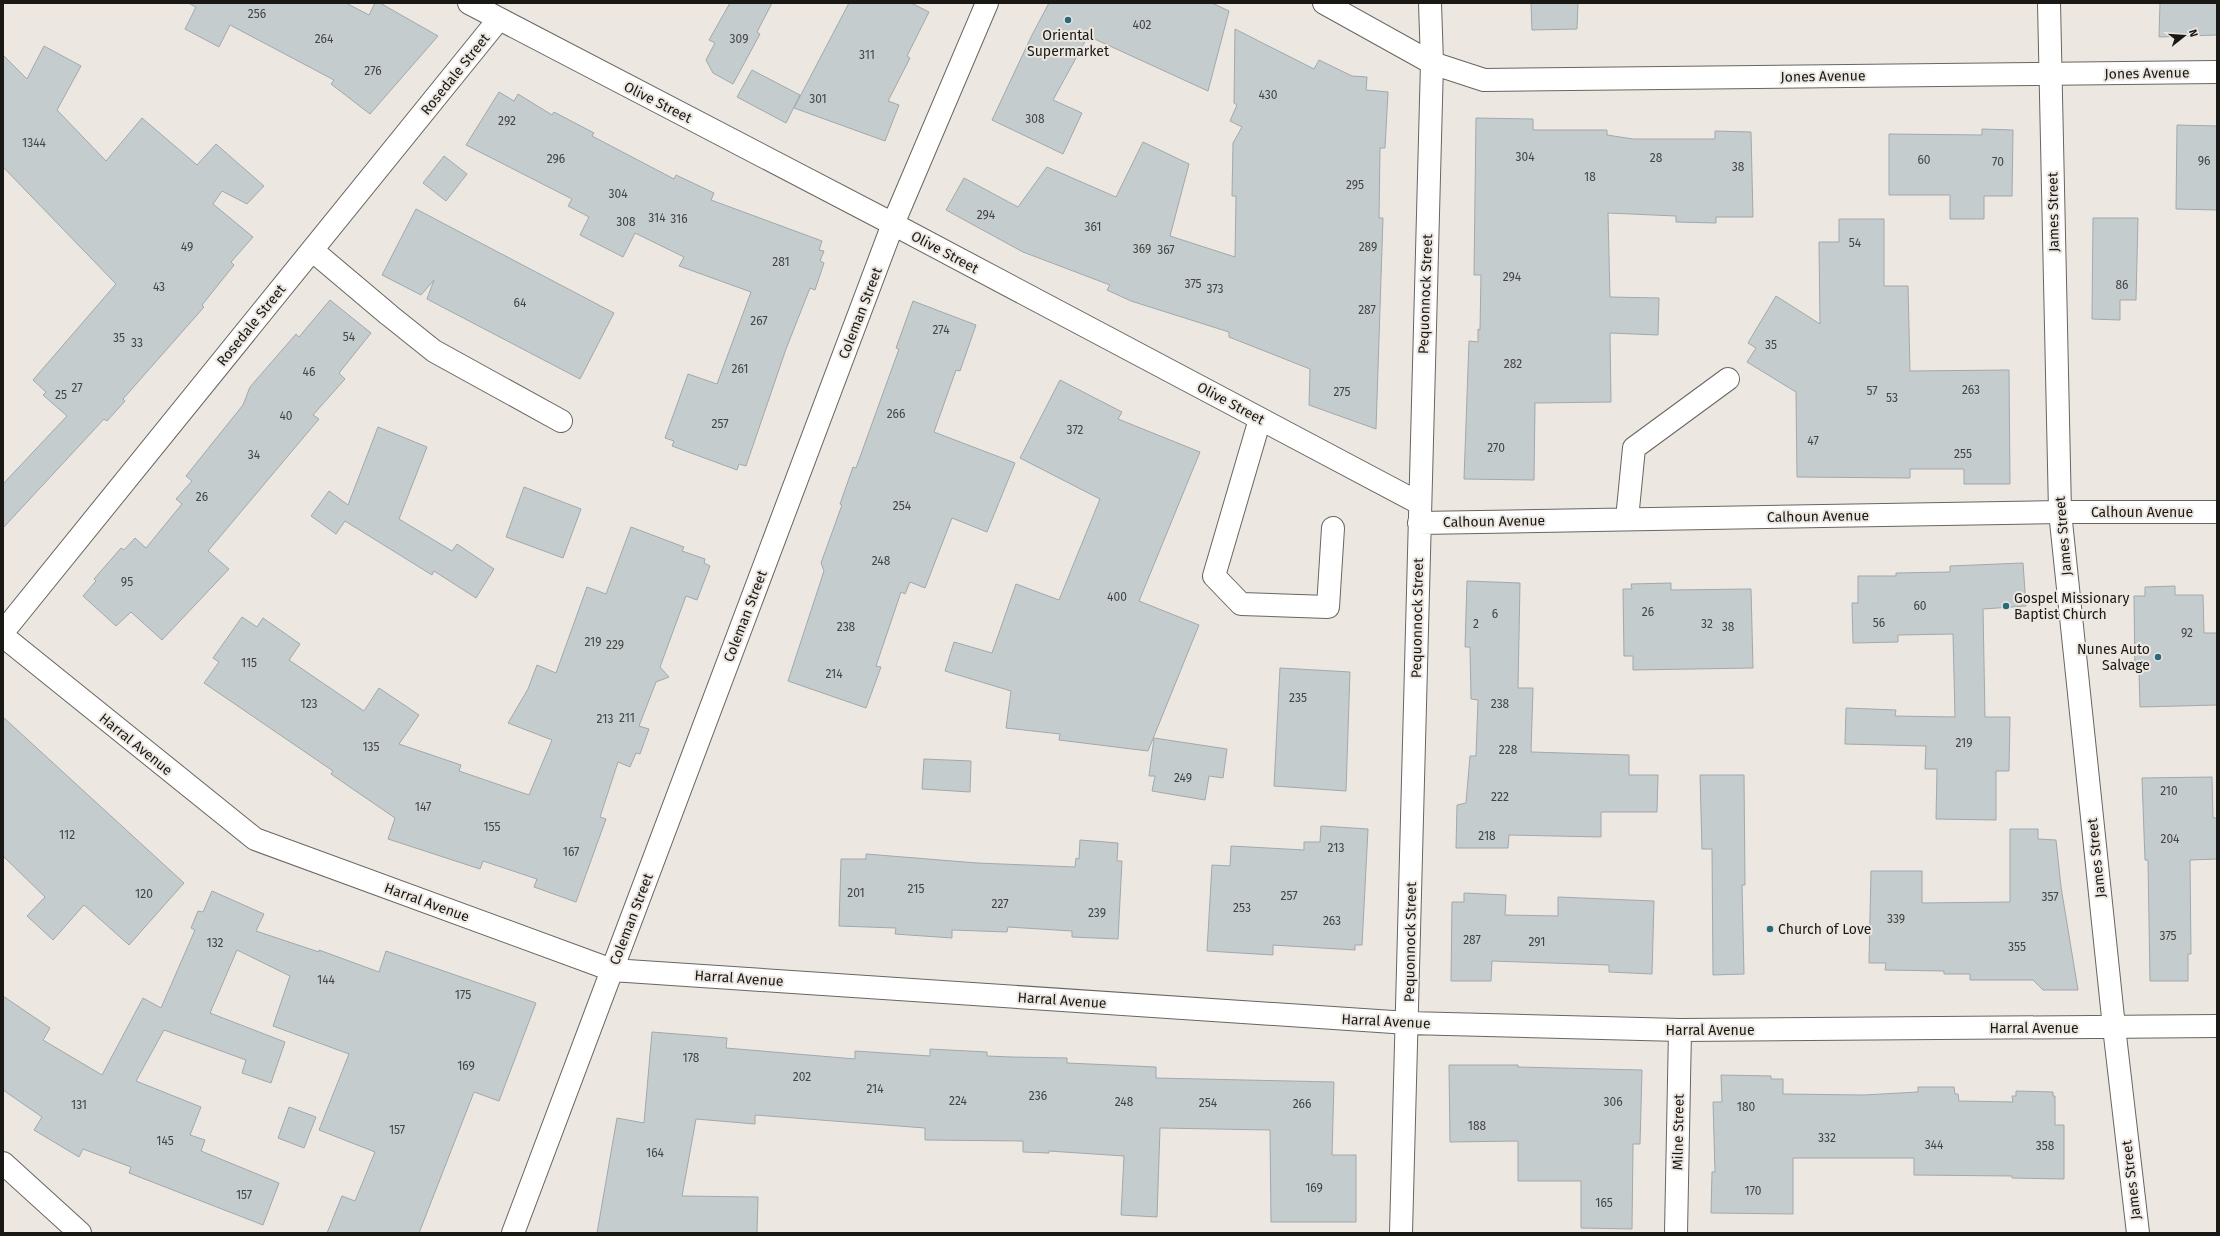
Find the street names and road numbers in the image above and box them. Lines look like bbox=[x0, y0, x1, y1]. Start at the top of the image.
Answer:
street label: Rosedale Street bbox=[417, 29, 494, 118]
street label: Jones Avenue bbox=[2104, 64, 2190, 83]
street label: Jones Avenue bbox=[1780, 67, 1866, 86]
street label: Olive Street bbox=[621, 78, 695, 127]
street label: James Street bbox=[2044, 171, 2063, 252]
street label: Olive Street bbox=[908, 228, 982, 278]
street label: Pequonnock Street bbox=[1415, 233, 1436, 354]
street label: Coleman Street bbox=[835, 264, 886, 361]
street label: Rosedale Street bbox=[213, 280, 290, 369]
street label: Olive Street bbox=[1194, 379, 1268, 429]
street label: James Street bbox=[2051, 495, 2075, 576]
street label: Calhoun Avenue bbox=[2091, 504, 2193, 521]
street label: Calhoun Avenue bbox=[1767, 507, 1869, 526]
street label: Calhoun Avenue bbox=[1443, 512, 1545, 531]
street label: Pequonnock Street bbox=[1408, 557, 1427, 678]
street label: Coleman Street bbox=[720, 567, 771, 664]
street label: Harral Avenue bbox=[96, 710, 176, 779]
street label: James Street bbox=[2084, 816, 2109, 898]
street label: Coleman Street bbox=[606, 870, 657, 967]
street label: Harral Avenue bbox=[382, 879, 472, 926]
street label: Pequonnock Street bbox=[1401, 881, 1420, 1002]
street label: Harral Avenue bbox=[694, 967, 784, 990]
street label: Harral Avenue bbox=[1017, 989, 1107, 1012]
street label: Harral Avenue bbox=[1341, 1011, 1431, 1032]
street label: Harral Avenue bbox=[1989, 1020, 2079, 1037]
street label: Harral Avenue bbox=[1665, 1022, 1755, 1039]
street label: Milne Street bbox=[1669, 1093, 1688, 1170]
street label: James Street bbox=[2118, 1138, 2145, 1221]

